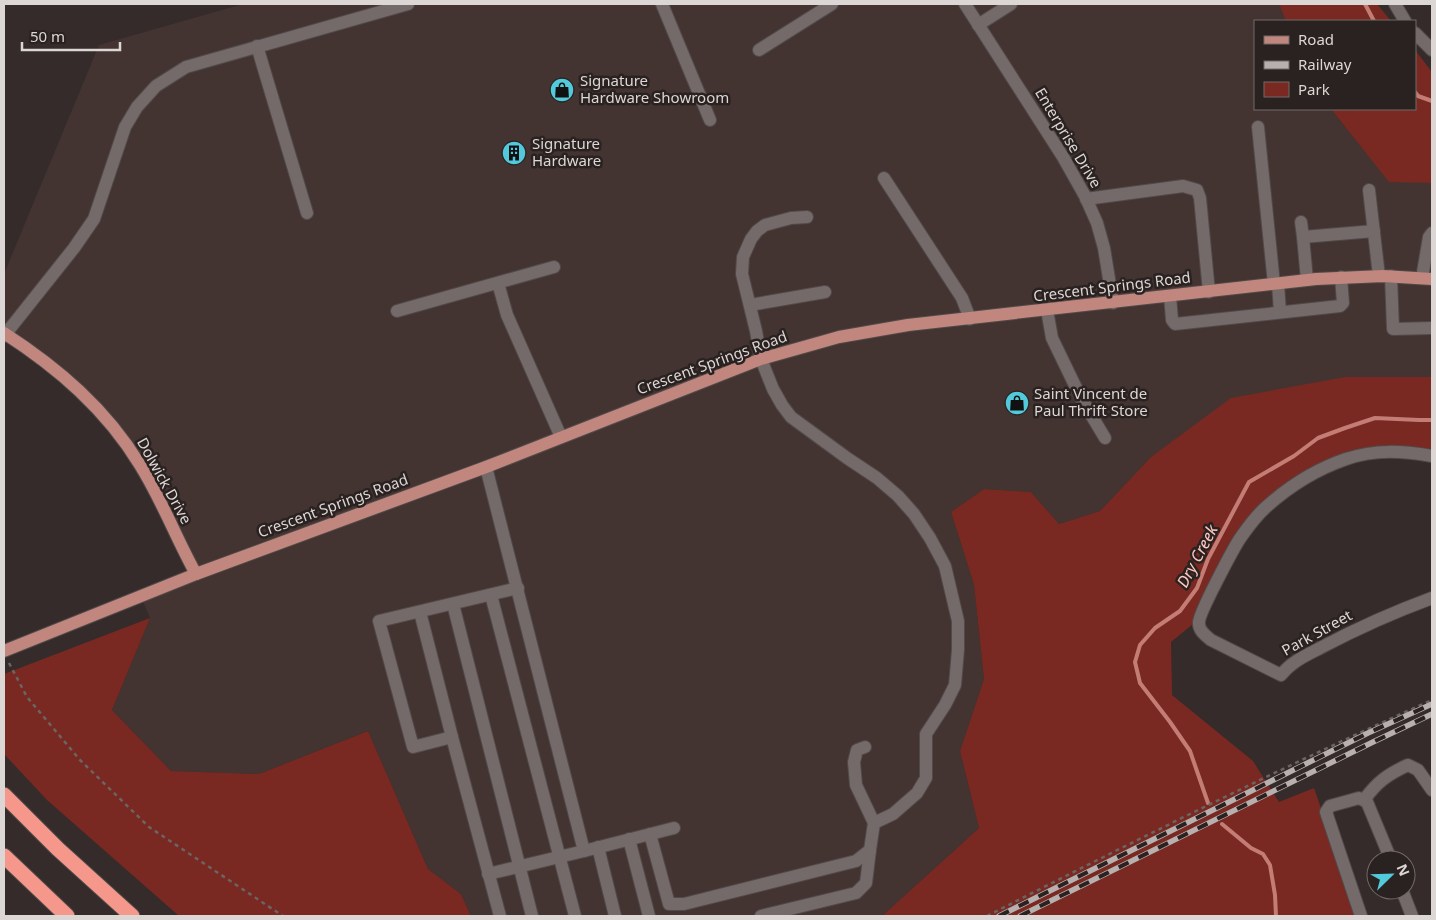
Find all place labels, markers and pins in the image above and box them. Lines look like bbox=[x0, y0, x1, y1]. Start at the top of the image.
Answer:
place label: Signature Hardware Showroom bbox=[580, 70, 729, 107]
shop icon: Signature Hardware Showroom bbox=[549, 77, 575, 103]
place label: Signature Hardware bbox=[532, 133, 601, 170]
building icon: Signature Hardware bbox=[501, 140, 527, 166]
place label: Saint Vincent de Paul Thrift Store bbox=[1034, 383, 1148, 420]
shop icon: Saint Vincent de Paul Thrift Store bbox=[1004, 390, 1030, 416]

